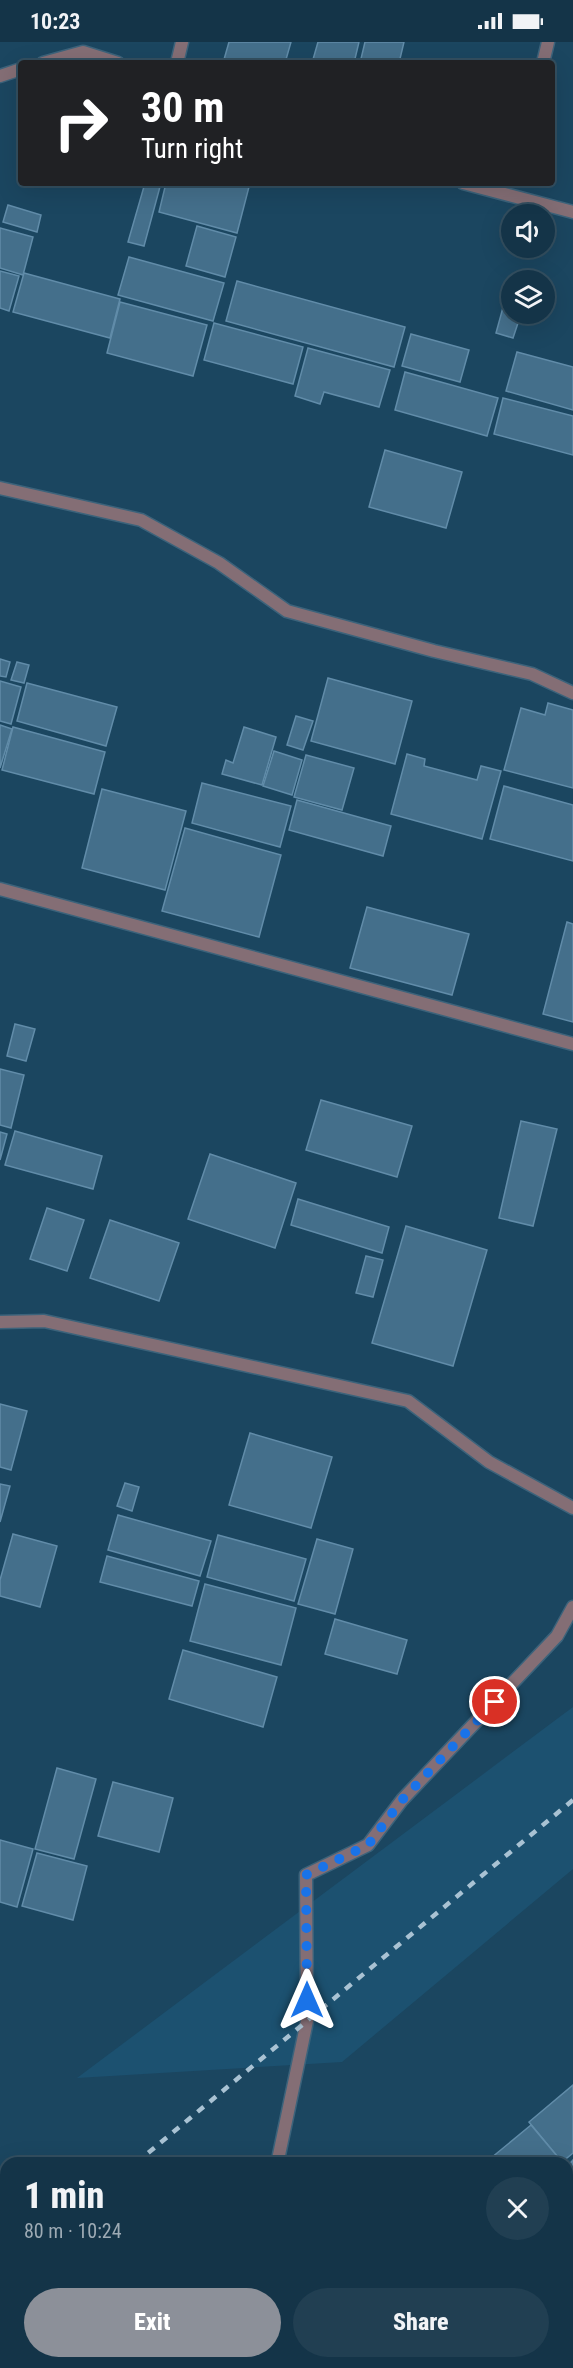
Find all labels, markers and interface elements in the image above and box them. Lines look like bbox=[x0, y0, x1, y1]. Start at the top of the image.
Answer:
text: 10:23 bbox=[30, 9, 81, 34]
text: 30 m bbox=[141, 83, 224, 132]
icon: right bbox=[42, 84, 120, 162]
text: Turn right bbox=[141, 133, 243, 165]
map controls bbox=[501, 204, 555, 324]
button: sound bbox=[501, 204, 555, 258]
button: layers bbox=[501, 270, 555, 324]
pin bbox=[469, 1676, 520, 1727]
icon: arrive bbox=[478, 1685, 511, 1718]
position arrow bbox=[275, 1968, 339, 2032]
text: 1 min bbox=[24, 2175, 104, 2217]
button: close bbox=[486, 2177, 549, 2240]
text: 80 m · 10:24 bbox=[24, 2219, 122, 2243]
button: Exit bbox=[24, 2288, 281, 2357]
button: Share bbox=[293, 2288, 549, 2357]

